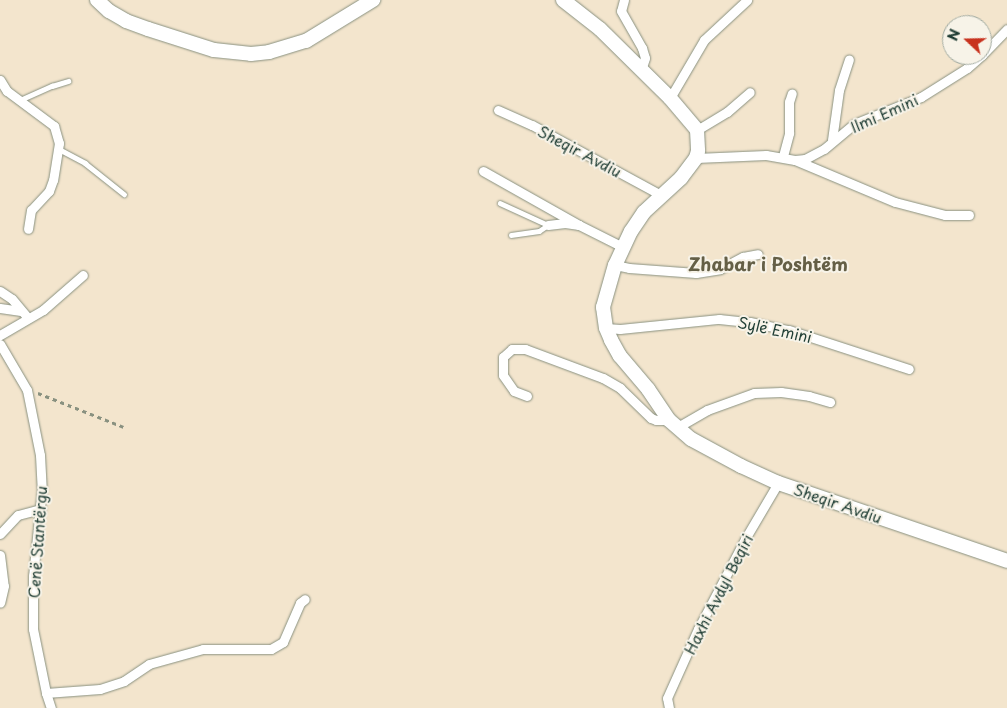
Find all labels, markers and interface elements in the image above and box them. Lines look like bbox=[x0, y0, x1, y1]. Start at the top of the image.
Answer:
north arrow bbox=[942, 15, 992, 65]
text: N bbox=[942, 26, 965, 44]
street label: Ilmi Emini bbox=[848, 90, 920, 136]
street label: Sheqir Avdiu bbox=[535, 121, 625, 181]
district label: Zhabar i Poshtëm bbox=[687, 253, 849, 275]
street label: Sylë Emini bbox=[736, 312, 814, 346]
street label: Sheqir Avdiu bbox=[791, 479, 885, 527]
street label: Cenë Stantërgu bbox=[24, 485, 50, 599]
street label: Haxhi Avdyl Beqiri bbox=[680, 531, 756, 657]

